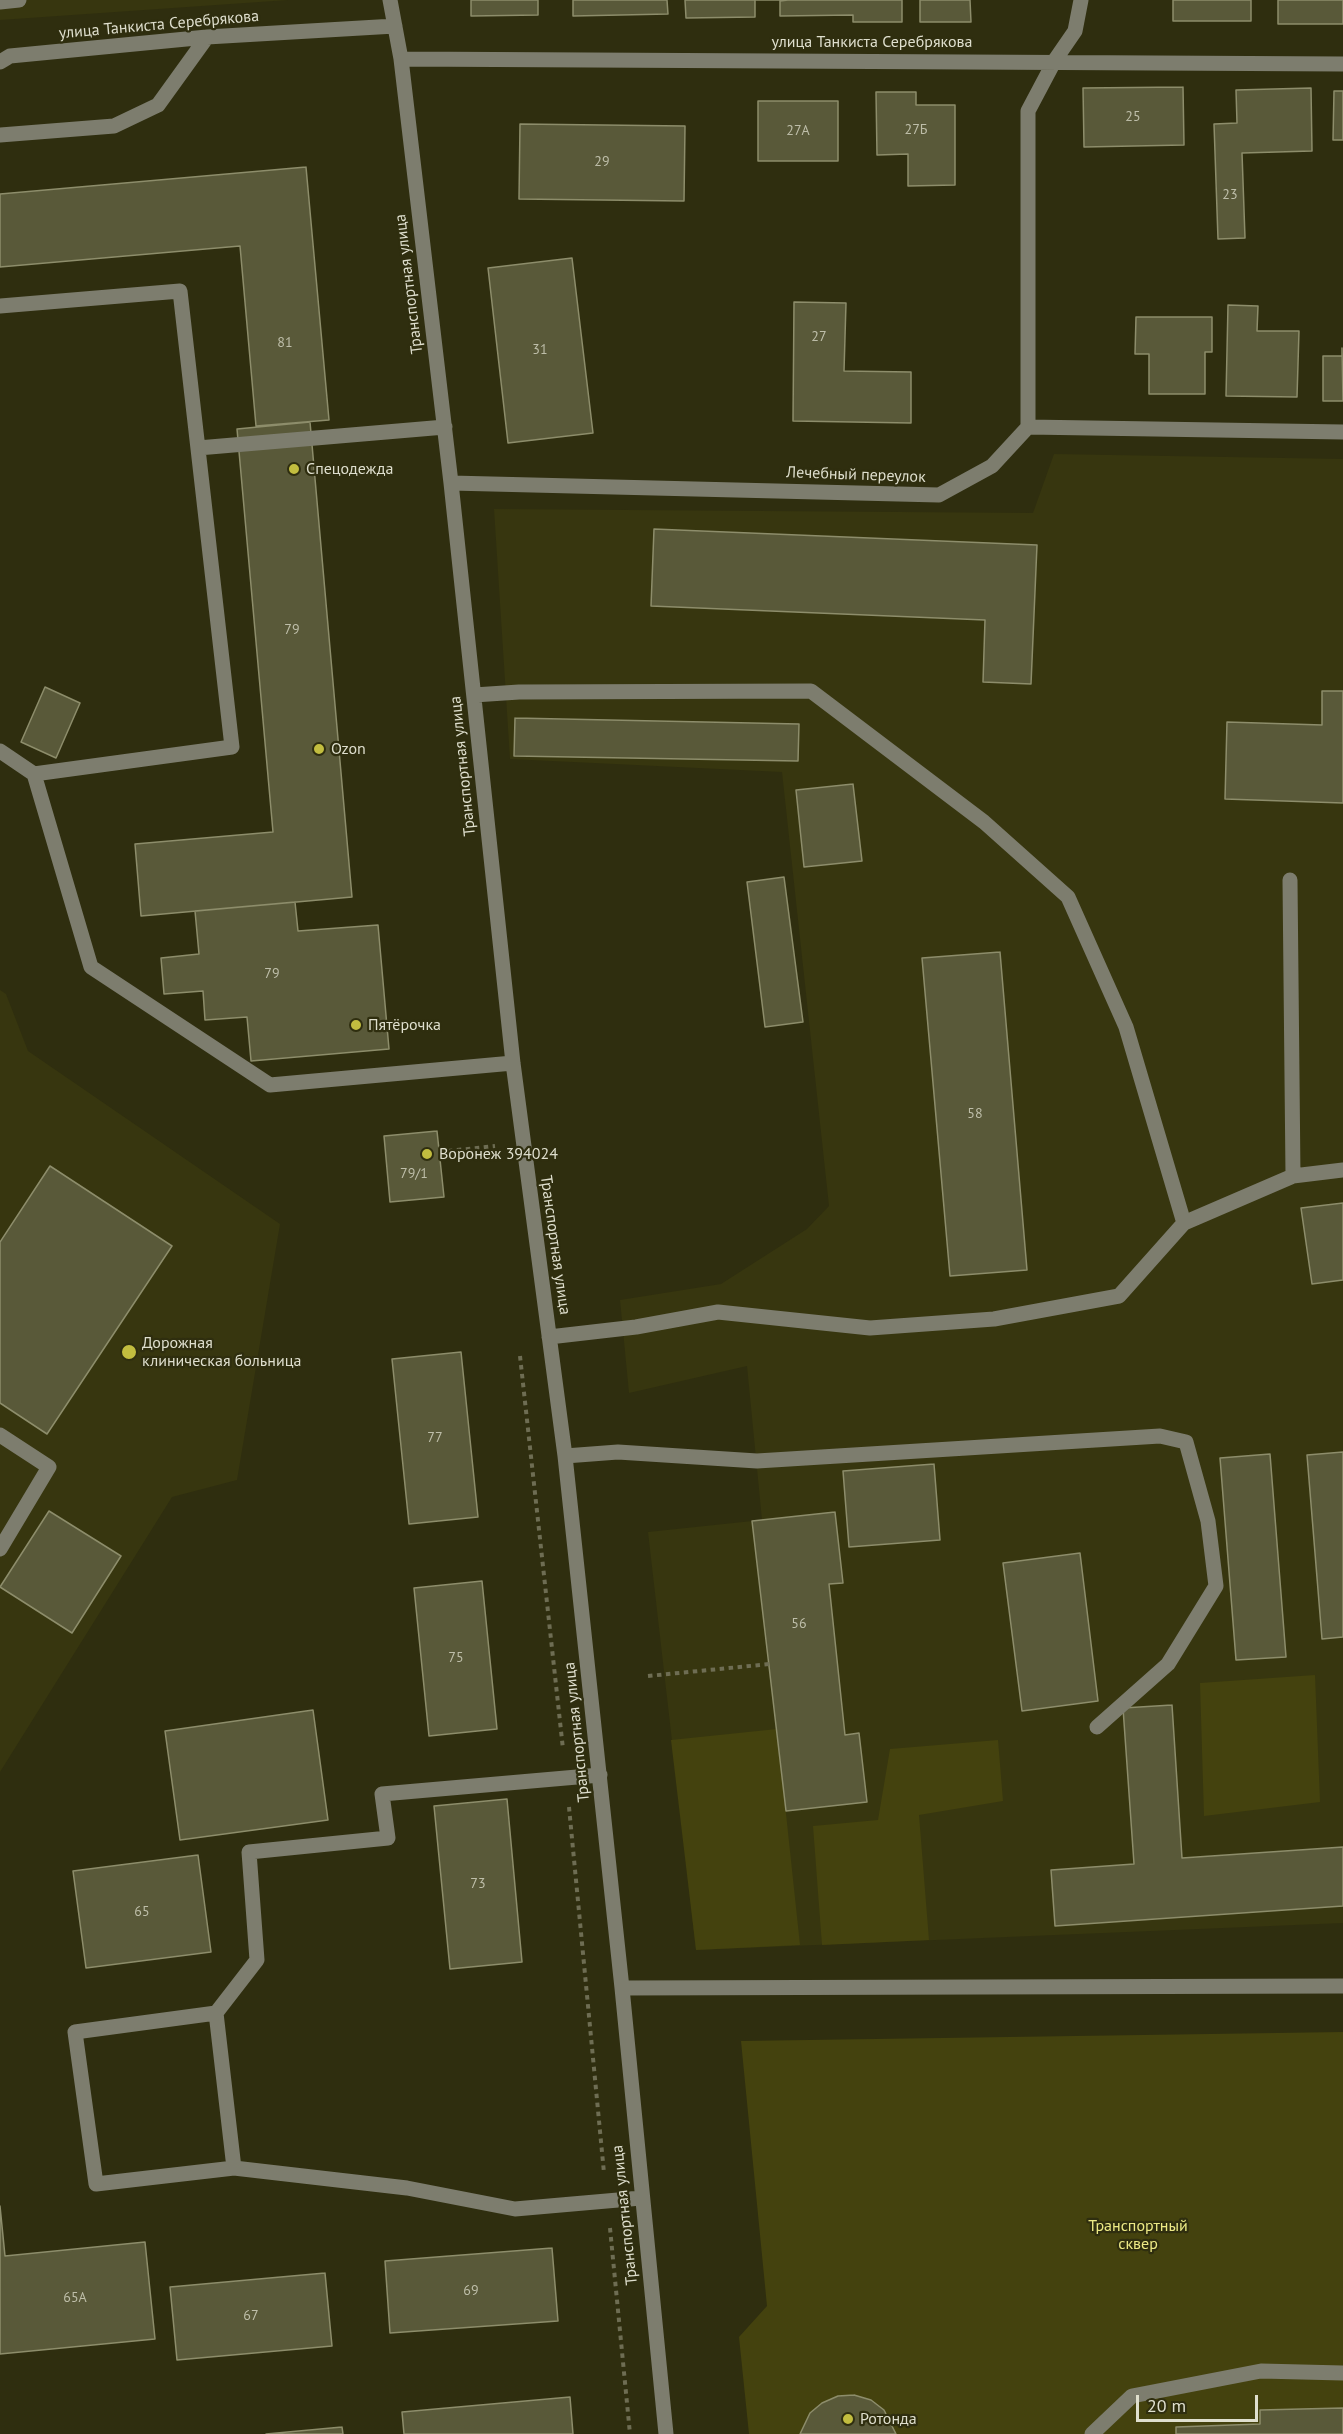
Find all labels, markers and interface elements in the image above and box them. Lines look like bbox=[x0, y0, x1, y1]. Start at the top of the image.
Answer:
street label: улица Танкиста Серебрякова bbox=[58, 7, 260, 43]
street label: улица Танкиста Серебрякова bbox=[772, 32, 972, 52]
house number: 25 bbox=[1125, 109, 1141, 125]
house number: 27Б bbox=[905, 122, 927, 138]
house number: 27А bbox=[786, 123, 810, 139]
house number: 29 bbox=[594, 154, 610, 170]
house number: 23 bbox=[1222, 187, 1238, 203]
street label: Транспортная улица bbox=[391, 213, 427, 355]
house number: 27 bbox=[811, 329, 827, 345]
house number: 81 bbox=[277, 335, 293, 351]
house number: 31 bbox=[532, 342, 548, 358]
place label: Спецодежда bbox=[306, 459, 393, 479]
marker: Спецодежда bbox=[287, 462, 301, 476]
street label: Лечебный переулок bbox=[786, 463, 926, 487]
house number: 79 bbox=[284, 622, 300, 638]
street label: Транспортная улица bbox=[446, 695, 480, 837]
place label: Ozon bbox=[331, 739, 366, 759]
marker: Ozon bbox=[312, 742, 326, 756]
house number: 79 bbox=[264, 966, 280, 982]
place label: Пятёрочка bbox=[368, 1015, 441, 1035]
marker: Пятёрочка bbox=[349, 1018, 363, 1032]
house number: 58 bbox=[967, 1106, 983, 1122]
place label: Воронеж 394024 bbox=[439, 1144, 558, 1164]
marker: Воронеж 394024 bbox=[420, 1147, 434, 1161]
house number: 79/1 bbox=[400, 1166, 428, 1182]
street label: Транспортная улица bbox=[536, 1174, 574, 1316]
place label: Дорожная клиническая больница bbox=[142, 1333, 301, 1371]
marker: Дорожная клиническая больница bbox=[120, 1343, 138, 1361]
house number: 77 bbox=[427, 1430, 443, 1446]
house number: 56 bbox=[791, 1616, 807, 1632]
house number: 75 bbox=[448, 1650, 464, 1666]
street label: Транспортная улица bbox=[560, 1661, 594, 1803]
house number: 73 bbox=[470, 1876, 486, 1892]
house number: 65 bbox=[134, 1904, 150, 1920]
street label: Транспортная улица bbox=[608, 2144, 642, 2286]
park label: Транспортный сквер bbox=[1088, 2216, 1188, 2254]
house number: 69 bbox=[463, 2283, 479, 2299]
house number: 65А bbox=[63, 2290, 87, 2306]
house number: 67 bbox=[243, 2308, 259, 2324]
scale bar bbox=[1139, 2383, 1260, 2421]
text: 20 m bbox=[1147, 2394, 1186, 2417]
place label: Ротонда bbox=[860, 2409, 917, 2429]
marker: Ротонда bbox=[841, 2412, 855, 2426]

